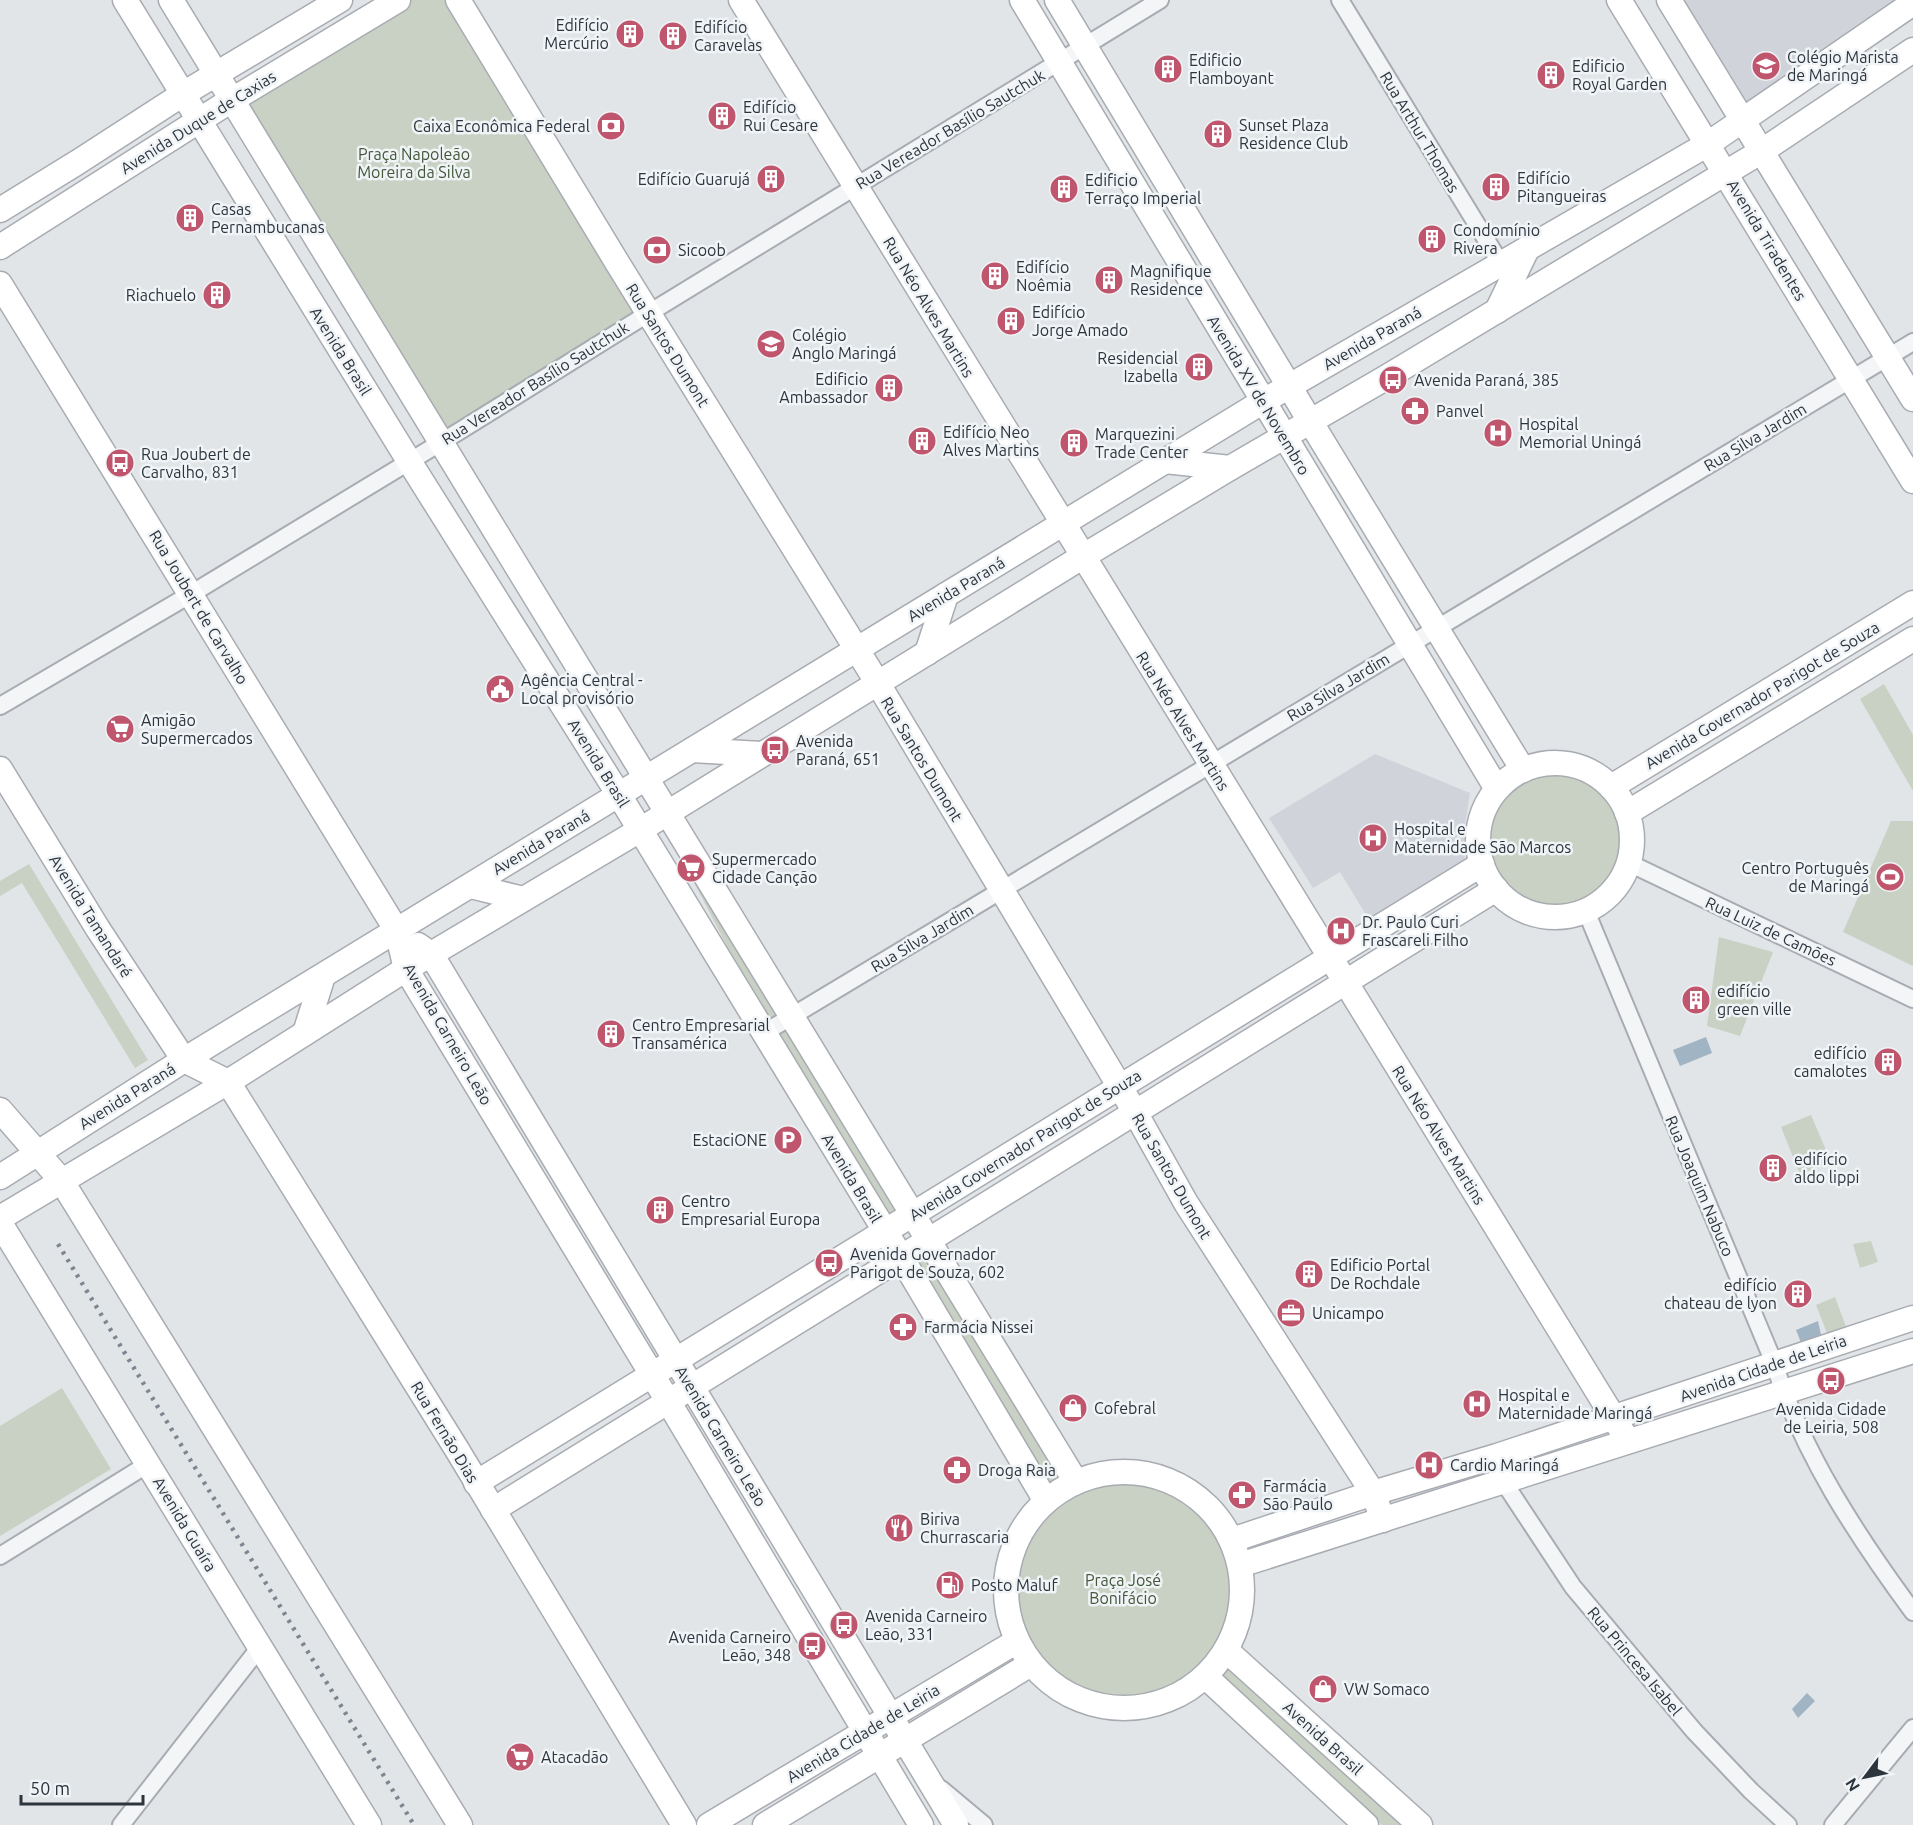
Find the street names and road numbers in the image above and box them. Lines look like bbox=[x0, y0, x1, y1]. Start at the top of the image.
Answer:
street label: Rua Vereador Basílio Sautchuk bbox=[852, 65, 1048, 193]
street label: Avenida Duque de Caxias bbox=[117, 67, 279, 177]
street label: Rua Arthur Thomas bbox=[1377, 68, 1463, 196]
street label: Avenida Tiradentes bbox=[1724, 176, 1810, 304]
street label: Rua Néo Alves Martins bbox=[880, 234, 978, 380]
street label: Rua Santos Dumont bbox=[623, 280, 714, 411]
street label: Avenida Paraná bbox=[1320, 303, 1424, 373]
street label: Avenida Brasil bbox=[307, 304, 375, 398]
street label: Avenida XV de Novembro bbox=[1204, 312, 1314, 478]
street label: Rua Vereador Basílio Sautchuk bbox=[438, 318, 632, 448]
street label: Rua Silva Jardim bbox=[1701, 399, 1809, 475]
street label: Rua Joubert de Carvalho bbox=[146, 527, 252, 687]
street label: Avenida Paraná bbox=[904, 553, 1008, 625]
street label: Avenida Governador Parigot de Souza bbox=[1642, 618, 1882, 772]
street label: Rua Néo Alves Martins bbox=[1133, 648, 1233, 794]
street label: Rua Silva Jardim bbox=[1284, 649, 1392, 725]
street label: Rua Santos Dumont bbox=[878, 693, 967, 825]
street label: Avenida Brasil bbox=[565, 716, 633, 810]
street label: Avenida Paraná bbox=[489, 806, 593, 878]
street label: Avenida Tamandaré bbox=[46, 851, 136, 981]
street label: Rua Luiz de Camões bbox=[1703, 893, 1839, 969]
street label: Rua Silva Jardim bbox=[868, 900, 976, 976]
street label: Avenida Carneiro Leão bbox=[400, 960, 496, 1108]
street label: Avenida Paraná bbox=[75, 1059, 179, 1133]
street label: Rua Néo Alves Martins bbox=[1389, 1062, 1489, 1208]
street label: Avenida Governador Parigot de Souza bbox=[906, 1066, 1144, 1224]
street label: Rua Santos Dumont bbox=[1129, 1110, 1216, 1243]
street label: Rua Joaquim Nabuco bbox=[1662, 1113, 1738, 1259]
street label: Avenida Brasil bbox=[818, 1130, 886, 1226]
street label: Avenida Cidade de Leiria bbox=[1677, 1331, 1849, 1405]
street label: Avenida Carneiro Leão bbox=[672, 1362, 770, 1510]
street label: Rua Fernão Dias bbox=[408, 1378, 482, 1486]
street label: Avenida Guaíra bbox=[150, 1473, 220, 1575]
street label: Rua Princesa Isabel bbox=[1584, 1603, 1686, 1719]
street label: Avenida Cidade de Leiria bbox=[783, 1680, 943, 1786]
street label: Avenida Brasil bbox=[1280, 1698, 1366, 1778]

